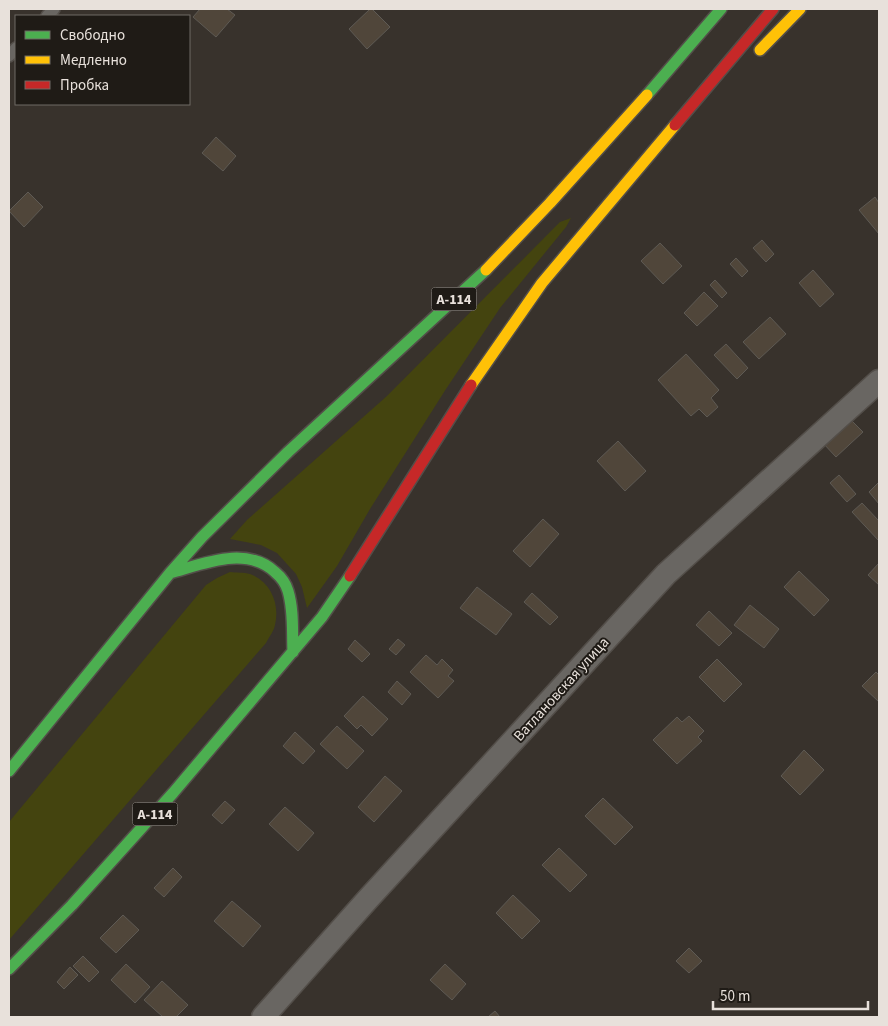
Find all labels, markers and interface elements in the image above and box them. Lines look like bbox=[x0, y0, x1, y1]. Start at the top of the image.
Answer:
legend bbox=[15, 15, 190, 105]
text: Свободно bbox=[60, 25, 125, 46]
text: Медленно bbox=[60, 50, 127, 71]
text: Пробка bbox=[60, 75, 109, 96]
road number: А-114 bbox=[432, 288, 476, 310]
street label: Ватлановская улица bbox=[509, 633, 614, 746]
road number: А-114 bbox=[132, 802, 178, 826]
scale bar bbox=[713, 978, 868, 1010]
text: 50 m bbox=[720, 986, 750, 1007]

